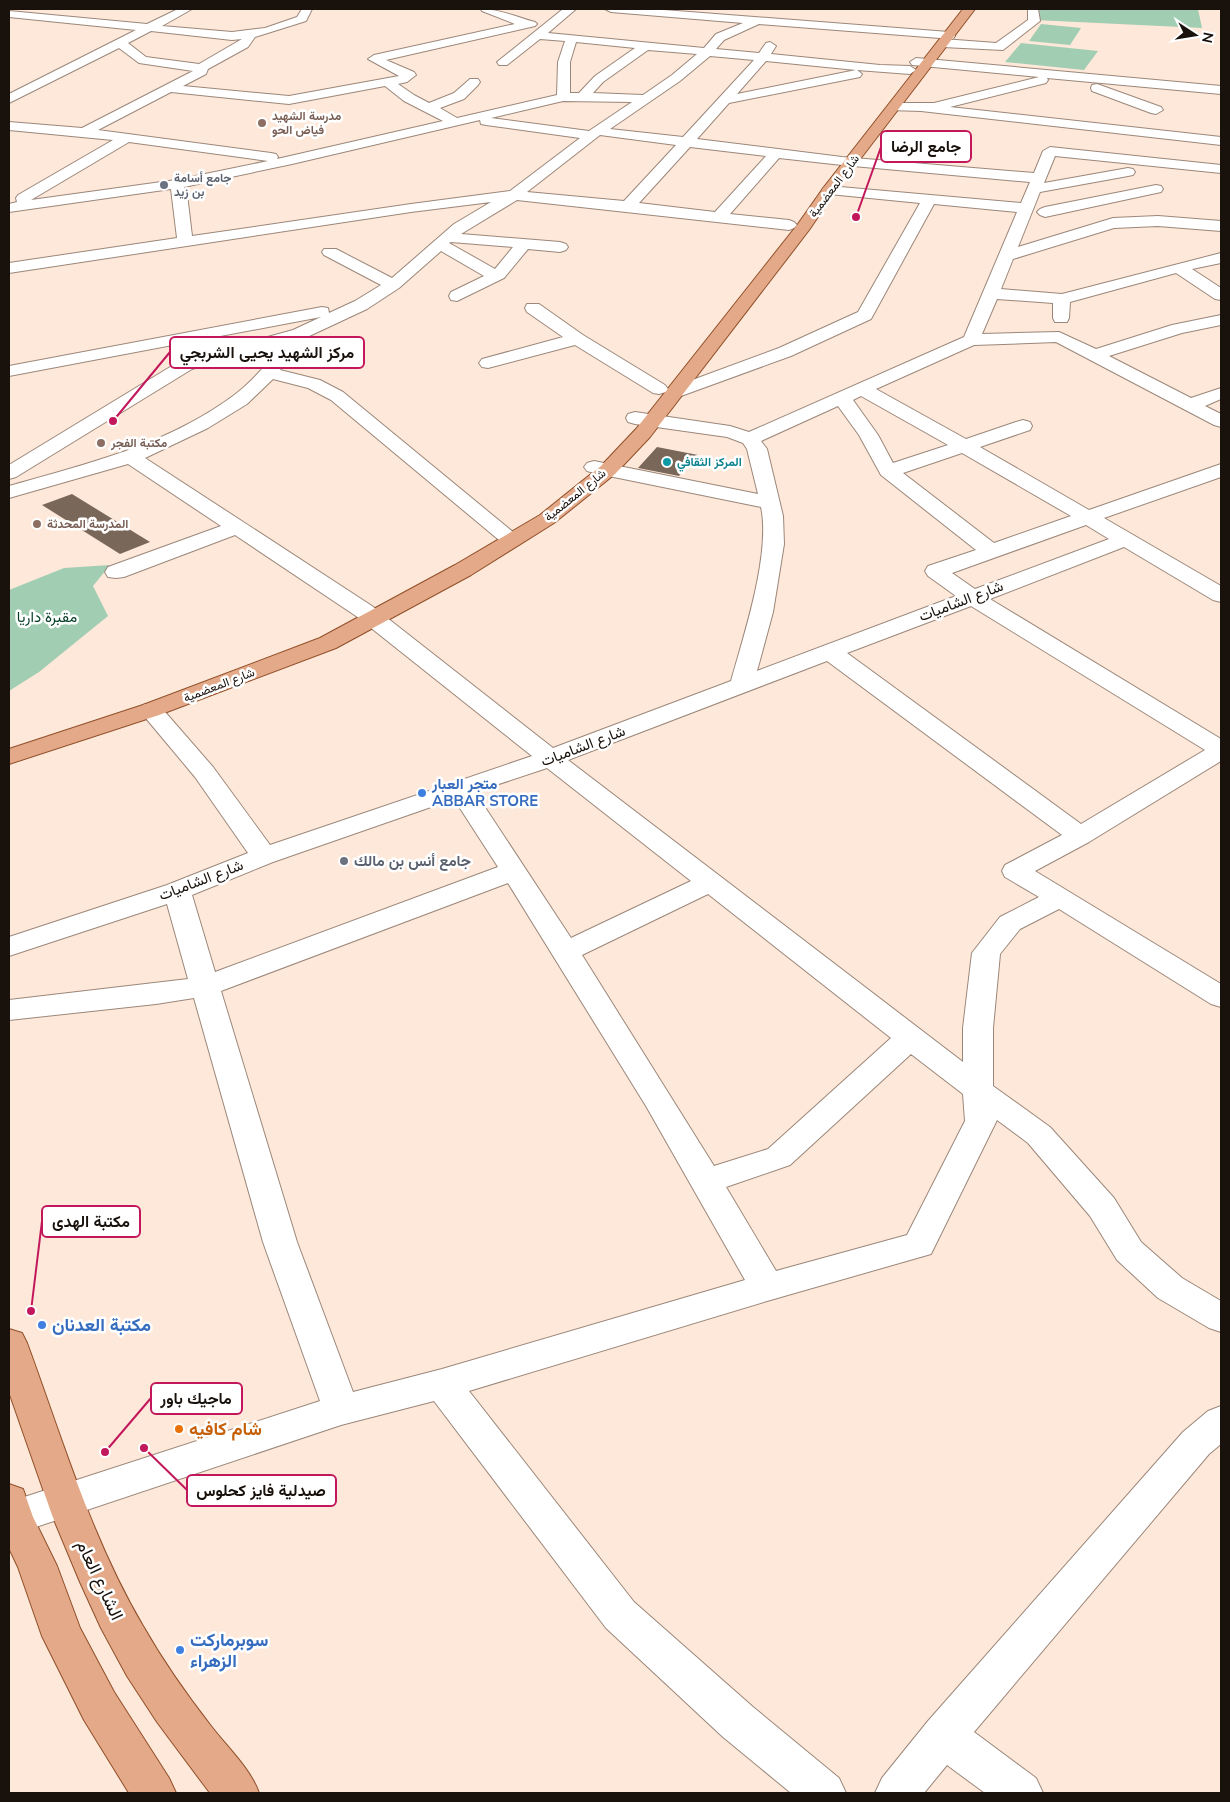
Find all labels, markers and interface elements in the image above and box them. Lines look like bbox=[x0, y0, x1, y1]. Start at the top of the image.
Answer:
north arrow bbox=[1170, 10, 1220, 60]
text: N bbox=[1197, 30, 1218, 45]
place label: مدرسة الشهيد فياض الحو bbox=[272, 108, 342, 138]
marker: مدرسة الشهيد فياض الحو bbox=[256, 117, 268, 129]
callout: جامع الرضا bbox=[881, 131, 971, 162]
text: جامع الرضا bbox=[891, 136, 961, 158]
street label: شارع المعضمية bbox=[805, 151, 864, 221]
place label: جامع أسامة بن زيد bbox=[174, 170, 231, 200]
marker: جامع أسامة بن زيد bbox=[158, 179, 170, 191]
callout: مركز الشهيد يحيى الشربجي bbox=[170, 337, 364, 368]
text: مركز الشهيد يحيى الشربجي bbox=[180, 342, 354, 366]
place label: مكتبة الفجر bbox=[110, 435, 168, 451]
marker: مكتبة الفجر bbox=[95, 437, 107, 449]
place label: المركز الثقافي bbox=[677, 454, 742, 472]
marker: المركز الثقافي bbox=[661, 456, 673, 468]
street label: شارع المعضمية bbox=[541, 465, 610, 526]
place label: المدرسة المحدثة bbox=[47, 516, 128, 532]
marker: المدرسة المحدثة bbox=[31, 518, 43, 530]
street label: شارع الشاميات bbox=[916, 576, 1007, 627]
park label: مقبرة داريا bbox=[17, 607, 77, 627]
street label: شارع المعضمية bbox=[181, 664, 257, 707]
street label: شارع الشاميات bbox=[538, 721, 629, 772]
place label: متجر العبار ABBAR STORE bbox=[431, 774, 538, 811]
marker: متجر العبار ABBAR STORE bbox=[416, 787, 428, 799]
place label: جامع أنس بن مالك bbox=[354, 851, 471, 871]
street label: شارع الشاميات bbox=[156, 855, 247, 906]
marker: جامع أنس بن مالك bbox=[338, 855, 350, 867]
callout: مكتبة الهدى bbox=[42, 1206, 140, 1237]
text: مكتبة الهدى bbox=[52, 1211, 130, 1233]
place label: مكتبة العدنان bbox=[52, 1313, 151, 1337]
marker: مكتبة العدنان bbox=[36, 1319, 48, 1331]
callout: ماجيك باور bbox=[151, 1383, 242, 1414]
text: ماجيك باور bbox=[159, 1388, 232, 1410]
place label: شام كافيه bbox=[189, 1417, 262, 1441]
marker: شام كافيه bbox=[173, 1423, 185, 1435]
callout: صيدلية فايز كحلوس bbox=[187, 1475, 336, 1506]
text: صيدلية فايز كحلوس bbox=[196, 1480, 326, 1502]
street label: الشارع العام bbox=[71, 1536, 129, 1624]
place label: سوبرماركت الزهراء bbox=[190, 1628, 268, 1673]
marker: سوبرماركت الزهراء bbox=[174, 1644, 186, 1656]

